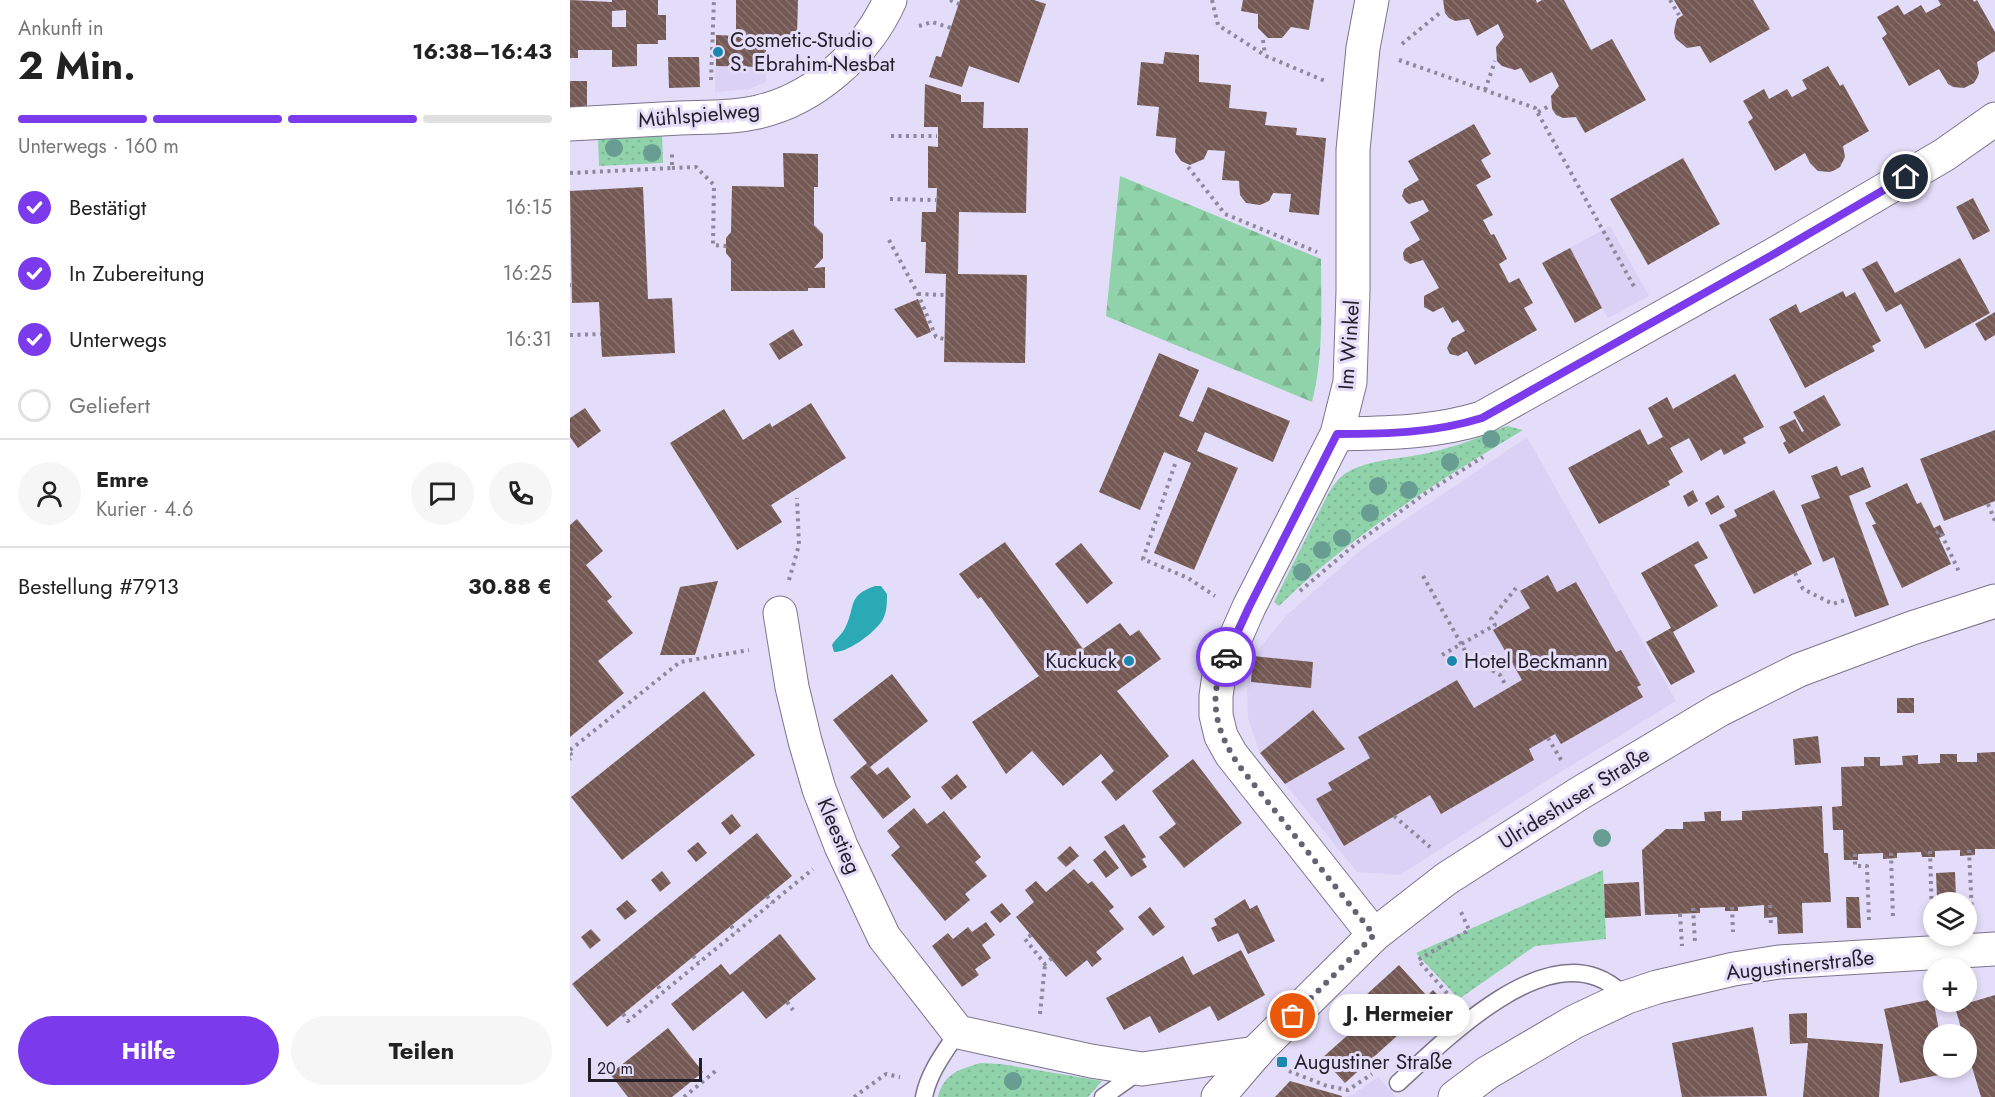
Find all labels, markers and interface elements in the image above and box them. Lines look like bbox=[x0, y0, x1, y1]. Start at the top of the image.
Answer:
text: Ankunft in bbox=[18, 14, 104, 43]
place label: Cosmetic-Studio S. Ebrahim-Nesbat bbox=[730, 25, 895, 79]
text: 16:38–16:43 bbox=[412, 35, 552, 67]
text: 2 Min. bbox=[18, 37, 136, 94]
marker: Cosmetic-Studio S. Ebrahim-Nesbat bbox=[711, 45, 725, 59]
street label: Mühlspielweg bbox=[637, 95, 761, 135]
text: Unterwegs · 160 m bbox=[18, 132, 179, 161]
pin bbox=[1880, 151, 1931, 202]
icon: home bbox=[1889, 160, 1922, 193]
icon: check bbox=[18, 191, 51, 224]
text: Bestätigt bbox=[69, 191, 146, 223]
text: 16:15 bbox=[505, 193, 552, 222]
icon: check bbox=[18, 257, 51, 290]
text: In Zubereitung bbox=[69, 257, 204, 289]
text: 16:25 bbox=[503, 259, 552, 288]
street label: Im Winkel bbox=[1331, 299, 1367, 391]
icon: check bbox=[18, 323, 51, 356]
text: Unterwegs bbox=[69, 323, 167, 355]
text: 16:31 bbox=[506, 325, 552, 354]
text: Geliefert bbox=[69, 389, 150, 421]
button: person bbox=[18, 462, 81, 525]
button: chat bbox=[411, 462, 474, 525]
button: phone bbox=[489, 462, 552, 525]
text: Emre bbox=[96, 463, 149, 495]
text: Kurier · 4.6 bbox=[96, 495, 194, 524]
text: Bestellung #7913 bbox=[18, 570, 179, 602]
text: 30.88 € bbox=[468, 570, 552, 602]
courier bbox=[1196, 627, 1256, 687]
icon: car bbox=[1210, 641, 1243, 674]
place label: Kuckuck bbox=[1045, 646, 1118, 676]
place label: Hotel Beckmann bbox=[1464, 646, 1608, 676]
marker: Kuckuck bbox=[1122, 654, 1136, 668]
marker: Hotel Beckmann bbox=[1445, 654, 1459, 668]
street label: Ulrideshuser Straße bbox=[1493, 739, 1656, 857]
street label: Kleestieg bbox=[810, 793, 868, 879]
map controls bbox=[1923, 892, 1977, 1078]
button: layers bbox=[1923, 892, 1977, 946]
street label: Augustinerstraße bbox=[1724, 942, 1876, 988]
button: + bbox=[1923, 958, 1977, 1012]
pin bbox=[1267, 990, 1318, 1041]
callout: J. Hermeier bbox=[1329, 995, 1470, 1037]
icon: bag bbox=[1276, 999, 1309, 1032]
text: J. Hermeier bbox=[1346, 1000, 1453, 1029]
button: Hilfe bbox=[18, 1016, 279, 1085]
button: Teilen bbox=[291, 1016, 552, 1085]
button: − bbox=[1923, 1024, 1977, 1078]
place label: Augustiner Straße bbox=[1294, 1047, 1452, 1077]
scale bar bbox=[588, 1055, 702, 1082]
marker: Augustiner Straße bbox=[1275, 1055, 1289, 1069]
text: 20 m bbox=[597, 1057, 633, 1080]

